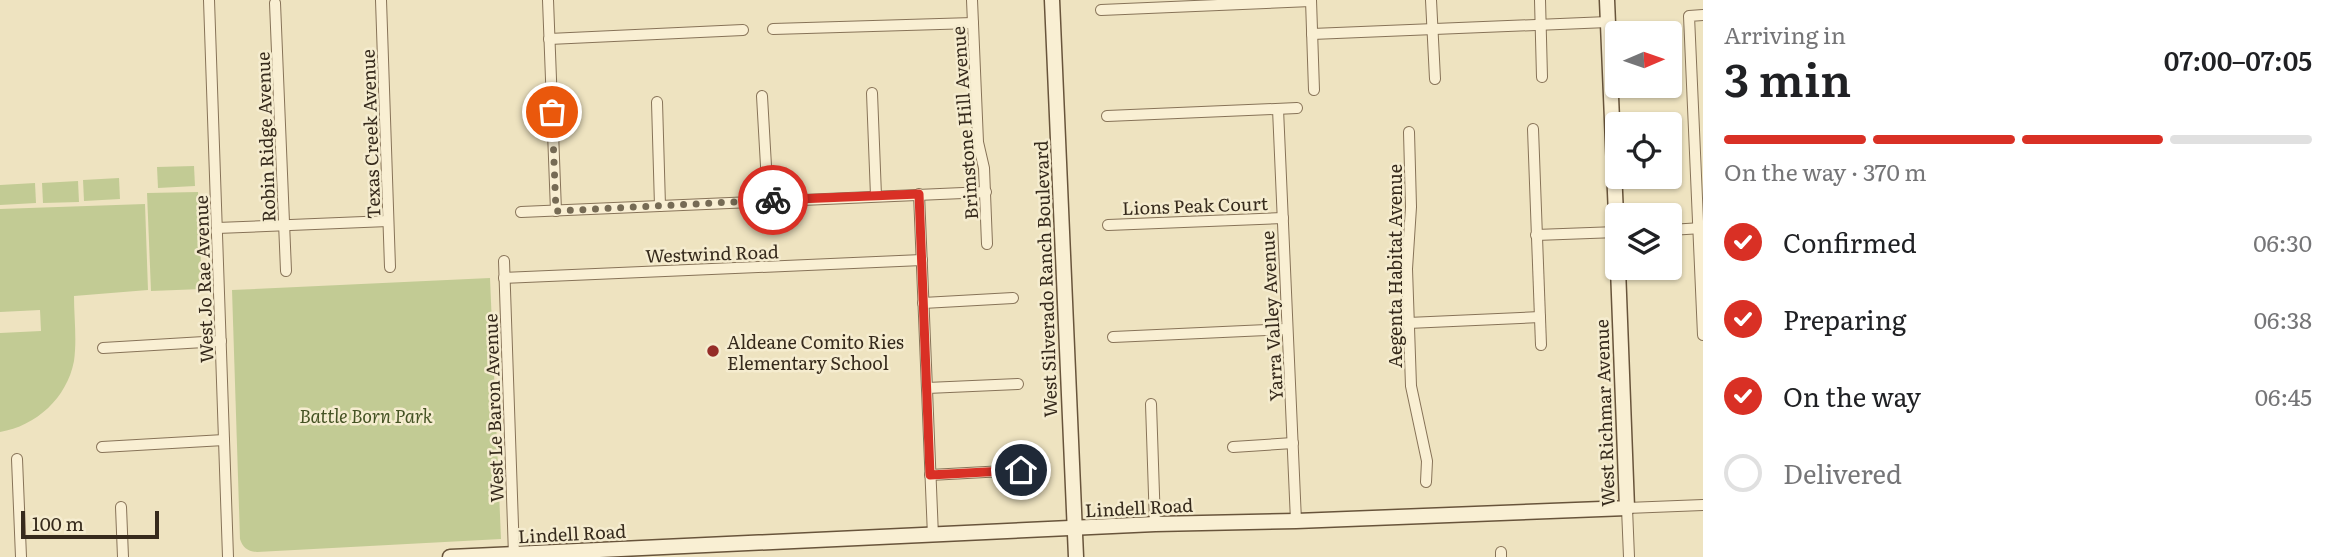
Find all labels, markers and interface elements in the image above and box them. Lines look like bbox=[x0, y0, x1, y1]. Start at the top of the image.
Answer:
text: Arriving in bbox=[1724, 17, 1846, 51]
north arrow bbox=[1605, 21, 1682, 98]
map controls bbox=[1605, 21, 1682, 280]
street label: Brimstone Hill Avenue bbox=[944, 25, 984, 221]
text: 07:00–07:05 bbox=[2164, 40, 2312, 79]
text: 3 min bbox=[1724, 43, 1851, 111]
street label: Texas Creek Avenue bbox=[354, 49, 386, 219]
street label: Robin Ridge Avenue bbox=[249, 51, 281, 223]
pin bbox=[522, 82, 582, 142]
icon: bag bbox=[533, 93, 571, 131]
button: locate bbox=[1605, 112, 1682, 189]
street label: West Silverado Ranch Boulevard bbox=[1027, 140, 1063, 418]
text: On the way · 370 m bbox=[1724, 154, 1927, 188]
street label: Aegenta Habitat Avenue bbox=[1381, 164, 1408, 368]
courier bbox=[738, 165, 808, 235]
icon: bike bbox=[754, 181, 792, 219]
street label: Lions Peak Court bbox=[1122, 189, 1269, 221]
street label: West Jo Rae Avenue bbox=[187, 195, 219, 363]
button: layers bbox=[1605, 203, 1682, 280]
text: Confirmed bbox=[1783, 222, 1917, 261]
icon: check bbox=[1724, 223, 1762, 261]
text: 06:30 bbox=[2253, 225, 2312, 259]
street label: Yarra Valley Avenue bbox=[1253, 230, 1289, 402]
street label: Westwind Road bbox=[645, 237, 779, 269]
text: Preparing bbox=[1783, 299, 1906, 338]
icon: check bbox=[1724, 300, 1762, 338]
text: 06:38 bbox=[2254, 302, 2312, 336]
street label: West Le Baron Avenue bbox=[476, 313, 510, 503]
street label: West Richmar Avenue bbox=[1587, 319, 1621, 507]
place label: Aldeane Comito Ries Elementary School bbox=[727, 328, 904, 376]
marker: Aldeane Comito Ries Elementary School bbox=[705, 343, 721, 359]
text: On the way bbox=[1783, 376, 1921, 415]
icon: check bbox=[1724, 377, 1762, 415]
text: 06:45 bbox=[2255, 379, 2312, 413]
park label: Battle Born Park bbox=[299, 402, 433, 429]
pin bbox=[991, 440, 1051, 500]
icon: home bbox=[1002, 451, 1040, 489]
text: Delivered bbox=[1783, 453, 1902, 492]
street label: Lindell Road bbox=[1084, 491, 1194, 523]
scale bar bbox=[21, 508, 159, 540]
text: 100 m bbox=[32, 509, 84, 537]
street label: Lindell Road bbox=[517, 517, 627, 549]

